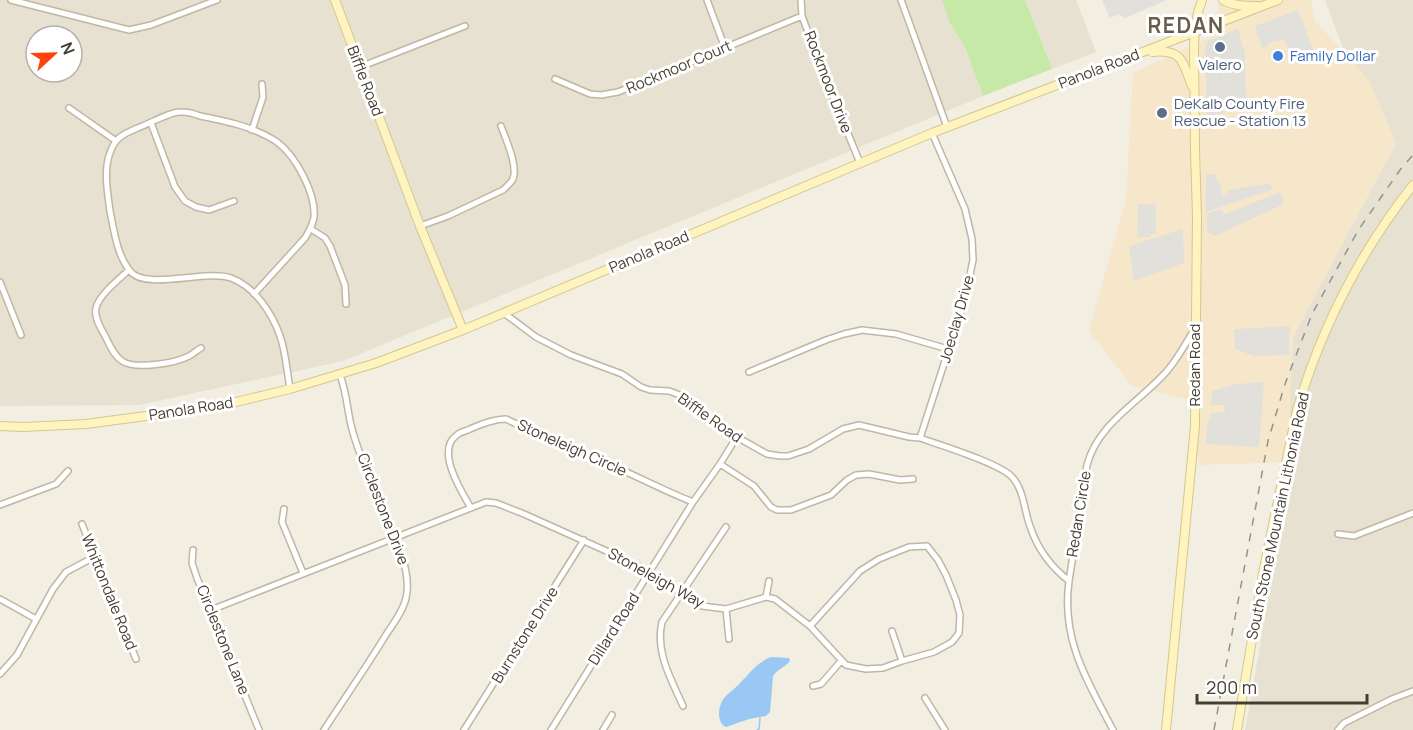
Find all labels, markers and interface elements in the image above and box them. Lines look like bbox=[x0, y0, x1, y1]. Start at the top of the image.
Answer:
district label: REDAN bbox=[1147, 11, 1225, 39]
north arrow bbox=[24, 24, 84, 84]
street label: Rockmoor Drive bbox=[799, 28, 858, 136]
street label: Rockmoor Court bbox=[623, 35, 735, 98]
text: N bbox=[56, 39, 80, 58]
marker: Valero bbox=[1213, 40, 1227, 54]
street label: Biffle Road bbox=[342, 43, 389, 119]
street label: Panola Road bbox=[1055, 43, 1142, 94]
place label: Family Dollar bbox=[1290, 45, 1377, 66]
marker: Family Dollar bbox=[1271, 49, 1285, 63]
place label: Valero bbox=[1198, 54, 1242, 75]
place label: DeKalb County Fire Rescue - Station 13 bbox=[1174, 93, 1306, 131]
marker: DeKalb County Fire Rescue - Station 13 bbox=[1155, 106, 1169, 120]
street label: Panola Road bbox=[606, 225, 692, 278]
street label: Joeclay Drive bbox=[934, 272, 979, 365]
street label: Redan Road bbox=[1184, 324, 1205, 406]
street label: Biffle Road bbox=[674, 388, 747, 447]
street label: South Stone Mountain Lithonia Road bbox=[1241, 390, 1314, 642]
street label: Panola Road bbox=[147, 391, 235, 426]
street label: Stoneleigh Circle bbox=[514, 414, 631, 481]
street label: Circlestone Drive bbox=[353, 450, 414, 568]
street label: Redan Circle bbox=[1061, 469, 1096, 559]
street label: Whittondale Road bbox=[77, 531, 142, 653]
street label: Stoneleigh Way bbox=[604, 542, 708, 613]
street label: Circlestone Lane bbox=[192, 582, 255, 698]
street label: Burnstone Drive bbox=[486, 582, 563, 687]
street label: Dillard Road bbox=[583, 589, 644, 669]
scale bar bbox=[1197, 667, 1366, 705]
text: 200 m bbox=[1206, 675, 1257, 699]

